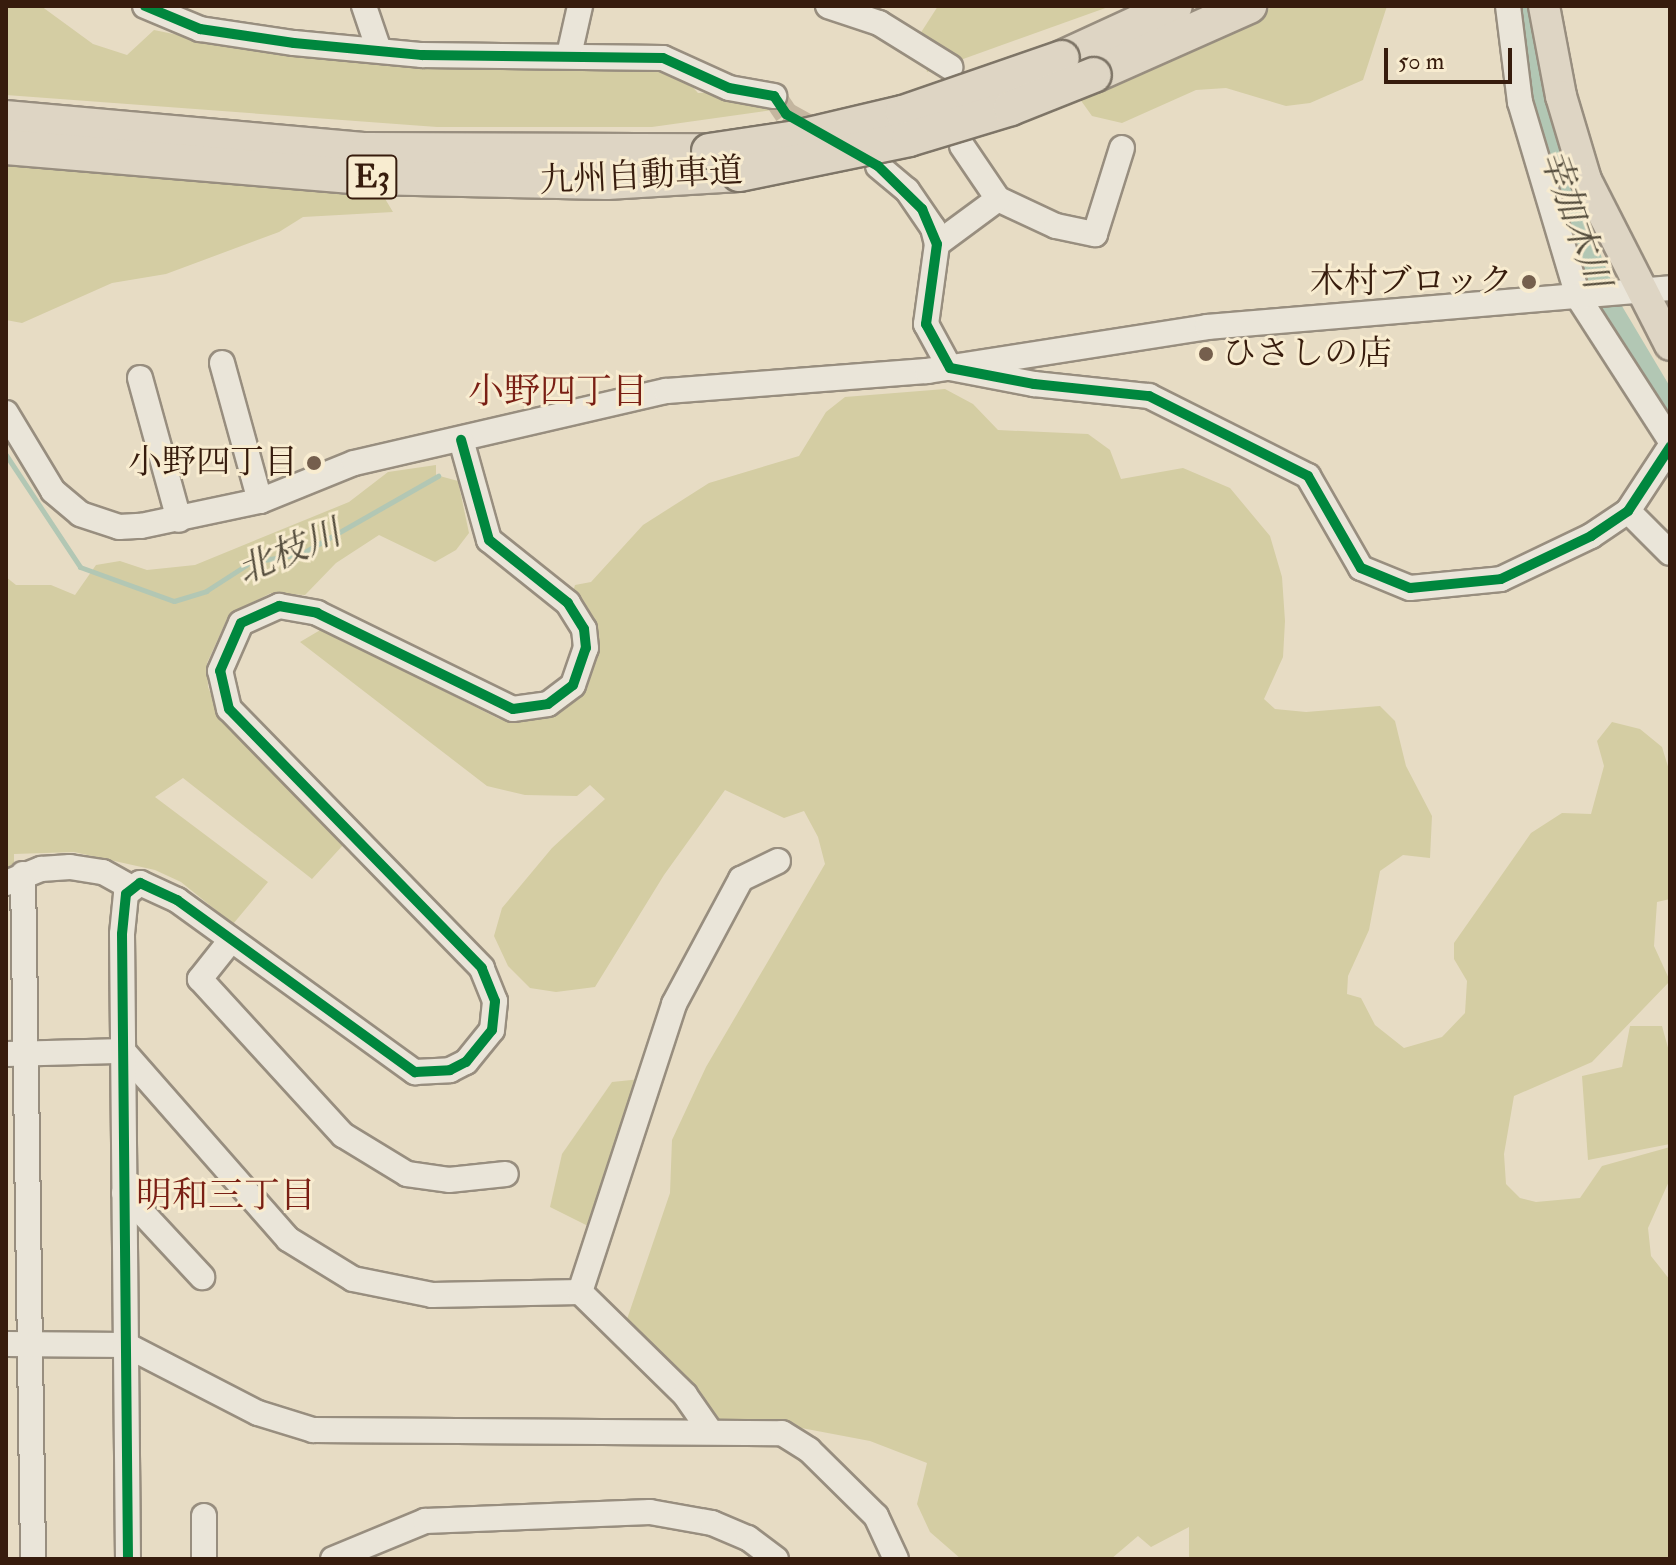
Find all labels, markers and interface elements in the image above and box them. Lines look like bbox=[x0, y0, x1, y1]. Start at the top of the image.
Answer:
scale bar bbox=[1388, 32, 1516, 82]
text: 50 m bbox=[1398, 46, 1444, 77]
water label: 幸加木川 bbox=[1531, 144, 1619, 294]
road number: E3 bbox=[346, 149, 398, 205]
street label: 九州自動車道 bbox=[538, 150, 744, 202]
place label: 木村ブロック bbox=[1309, 262, 1513, 302]
marker: 木村ブロック bbox=[1520, 273, 1538, 291]
place label: ひさしの店 bbox=[1222, 334, 1392, 374]
marker: ひさしの店 bbox=[1197, 345, 1215, 363]
district label: 小野四丁目 bbox=[468, 370, 648, 414]
place label: 小野四丁目 bbox=[128, 443, 298, 483]
marker: 小野四丁目 bbox=[305, 454, 323, 472]
water label: 北枝川 bbox=[231, 511, 347, 593]
district label: 明和三丁目 bbox=[136, 1174, 316, 1218]

